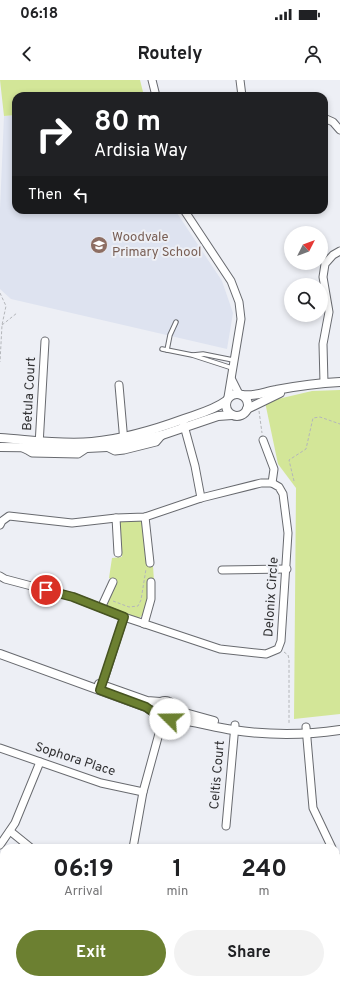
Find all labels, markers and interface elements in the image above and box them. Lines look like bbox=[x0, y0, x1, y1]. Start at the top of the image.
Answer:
text: 06:18 bbox=[20, 5, 58, 24]
icon: back bbox=[16, 43, 38, 65]
text: Routely bbox=[137, 43, 203, 66]
icon: person bbox=[302, 43, 324, 65]
text: 80 m bbox=[94, 105, 161, 141]
icon: right bbox=[28, 108, 80, 160]
text: Ardisia Way bbox=[94, 140, 187, 163]
icon: left bbox=[70, 184, 92, 206]
text: Then bbox=[28, 186, 62, 205]
north arrow bbox=[284, 226, 328, 270]
map controls bbox=[284, 226, 328, 322]
place label: Woodvale Primary School bbox=[112, 230, 201, 261]
school or university icon: Woodvale Primary School bbox=[89, 235, 109, 255]
button: search bbox=[284, 278, 328, 322]
street label: Betula Court bbox=[20, 357, 40, 431]
street label: Delonix Circle bbox=[261, 557, 283, 637]
pin bbox=[29, 573, 63, 607]
icon: arrive bbox=[35, 579, 57, 601]
position arrow bbox=[149, 698, 191, 740]
street label: Sophora Place bbox=[33, 739, 117, 781]
street label: Celtis Court bbox=[207, 740, 229, 810]
text: 06:19 bbox=[53, 855, 114, 885]
text: 1 bbox=[173, 855, 182, 885]
text: 240 bbox=[241, 855, 287, 885]
text: Arrival bbox=[64, 884, 103, 900]
text: min bbox=[167, 884, 188, 900]
text: m bbox=[259, 884, 270, 900]
button: Exit bbox=[16, 930, 166, 976]
button: Share bbox=[174, 930, 324, 976]

